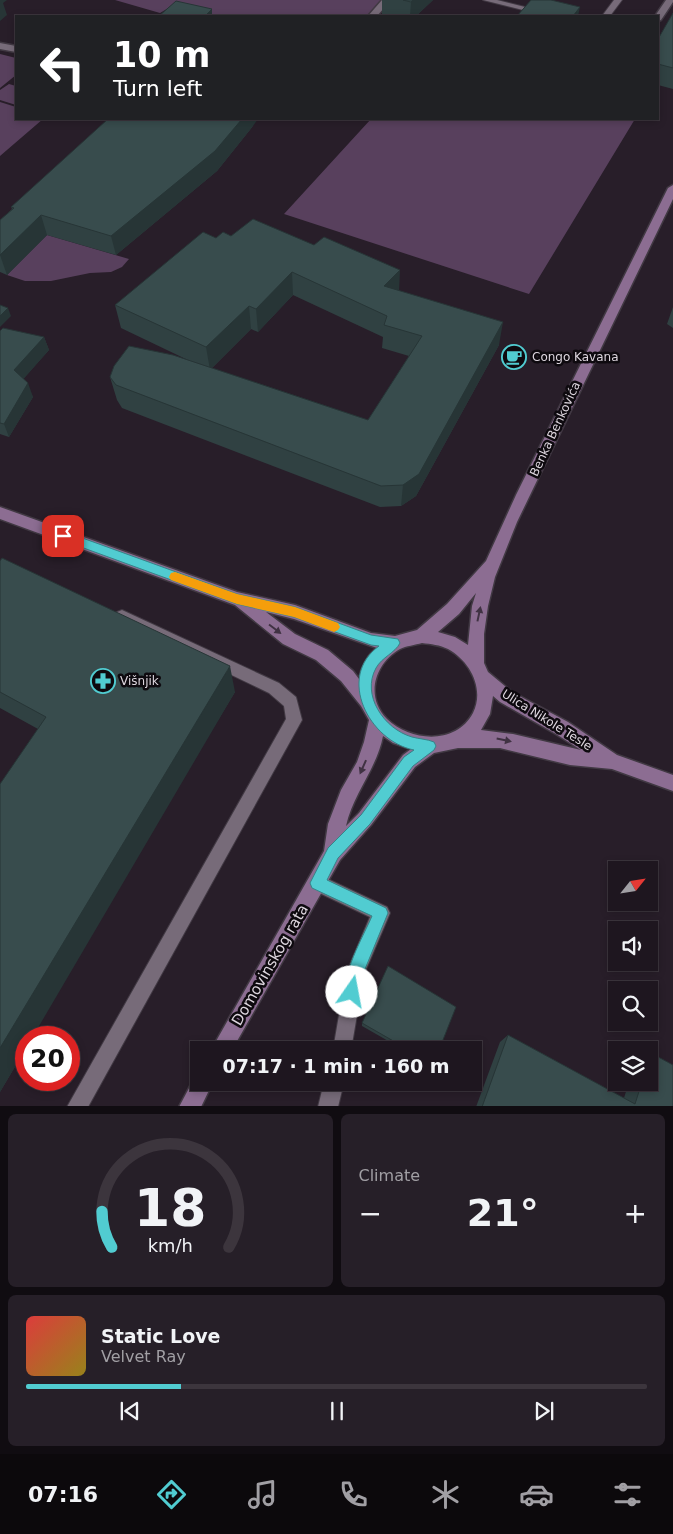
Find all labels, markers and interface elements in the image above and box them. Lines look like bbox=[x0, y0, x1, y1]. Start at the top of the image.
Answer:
icon: left bbox=[30, 35, 95, 100]
text: 10 m bbox=[113, 35, 210, 75]
text: Turn left bbox=[113, 76, 202, 101]
cafe icon: Congo Kavana bbox=[501, 344, 527, 370]
place label: Congo Kavana bbox=[532, 350, 619, 364]
street label: Benka Benkovića bbox=[527, 380, 583, 478]
pin bbox=[42, 515, 84, 557]
icon: arrive bbox=[49, 522, 77, 550]
one-way arrow bbox=[475, 607, 483, 622]
one-way arrow bbox=[268, 623, 281, 634]
pharmacy icon: Višnjik bbox=[90, 668, 116, 694]
place label: Višnjik bbox=[120, 674, 159, 688]
street label: Ulica Nikole Tesle bbox=[499, 687, 595, 753]
one-way arrow bbox=[496, 736, 512, 744]
one-way arrow bbox=[358, 760, 366, 774]
north arrow bbox=[608, 861, 658, 911]
map controls bbox=[608, 861, 658, 1091]
street label: Domovinskog rata bbox=[228, 901, 312, 1029]
button: sound bbox=[608, 921, 658, 971]
position arrow bbox=[325, 965, 377, 1017]
button: search bbox=[608, 981, 658, 1031]
speed limit sign: 20 bbox=[15, 1026, 80, 1091]
button: layers bbox=[608, 1041, 658, 1091]
text: 07:17 · 1 min · 160 m bbox=[222, 1055, 450, 1077]
text: Climate bbox=[359, 1166, 420, 1185]
text: 18 bbox=[134, 1178, 206, 1238]
text: 21° bbox=[467, 1191, 539, 1235]
text: − bbox=[359, 1197, 382, 1230]
text: + bbox=[624, 1197, 647, 1230]
text: km/h bbox=[148, 1235, 193, 1256]
text: Static Love bbox=[101, 1325, 221, 1347]
text: Velvet Ray bbox=[101, 1347, 186, 1366]
icon: previous bbox=[116, 1397, 144, 1425]
icon: pause bbox=[323, 1397, 351, 1425]
icon: next bbox=[530, 1397, 558, 1425]
icon: directions bbox=[154, 1477, 189, 1512]
icon: music bbox=[245, 1477, 280, 1512]
icon: phone bbox=[336, 1477, 371, 1512]
icon: climate bbox=[428, 1477, 463, 1512]
icon: car bbox=[519, 1477, 554, 1512]
icon: filters bbox=[610, 1477, 645, 1512]
text: 07:16 bbox=[28, 1482, 98, 1507]

